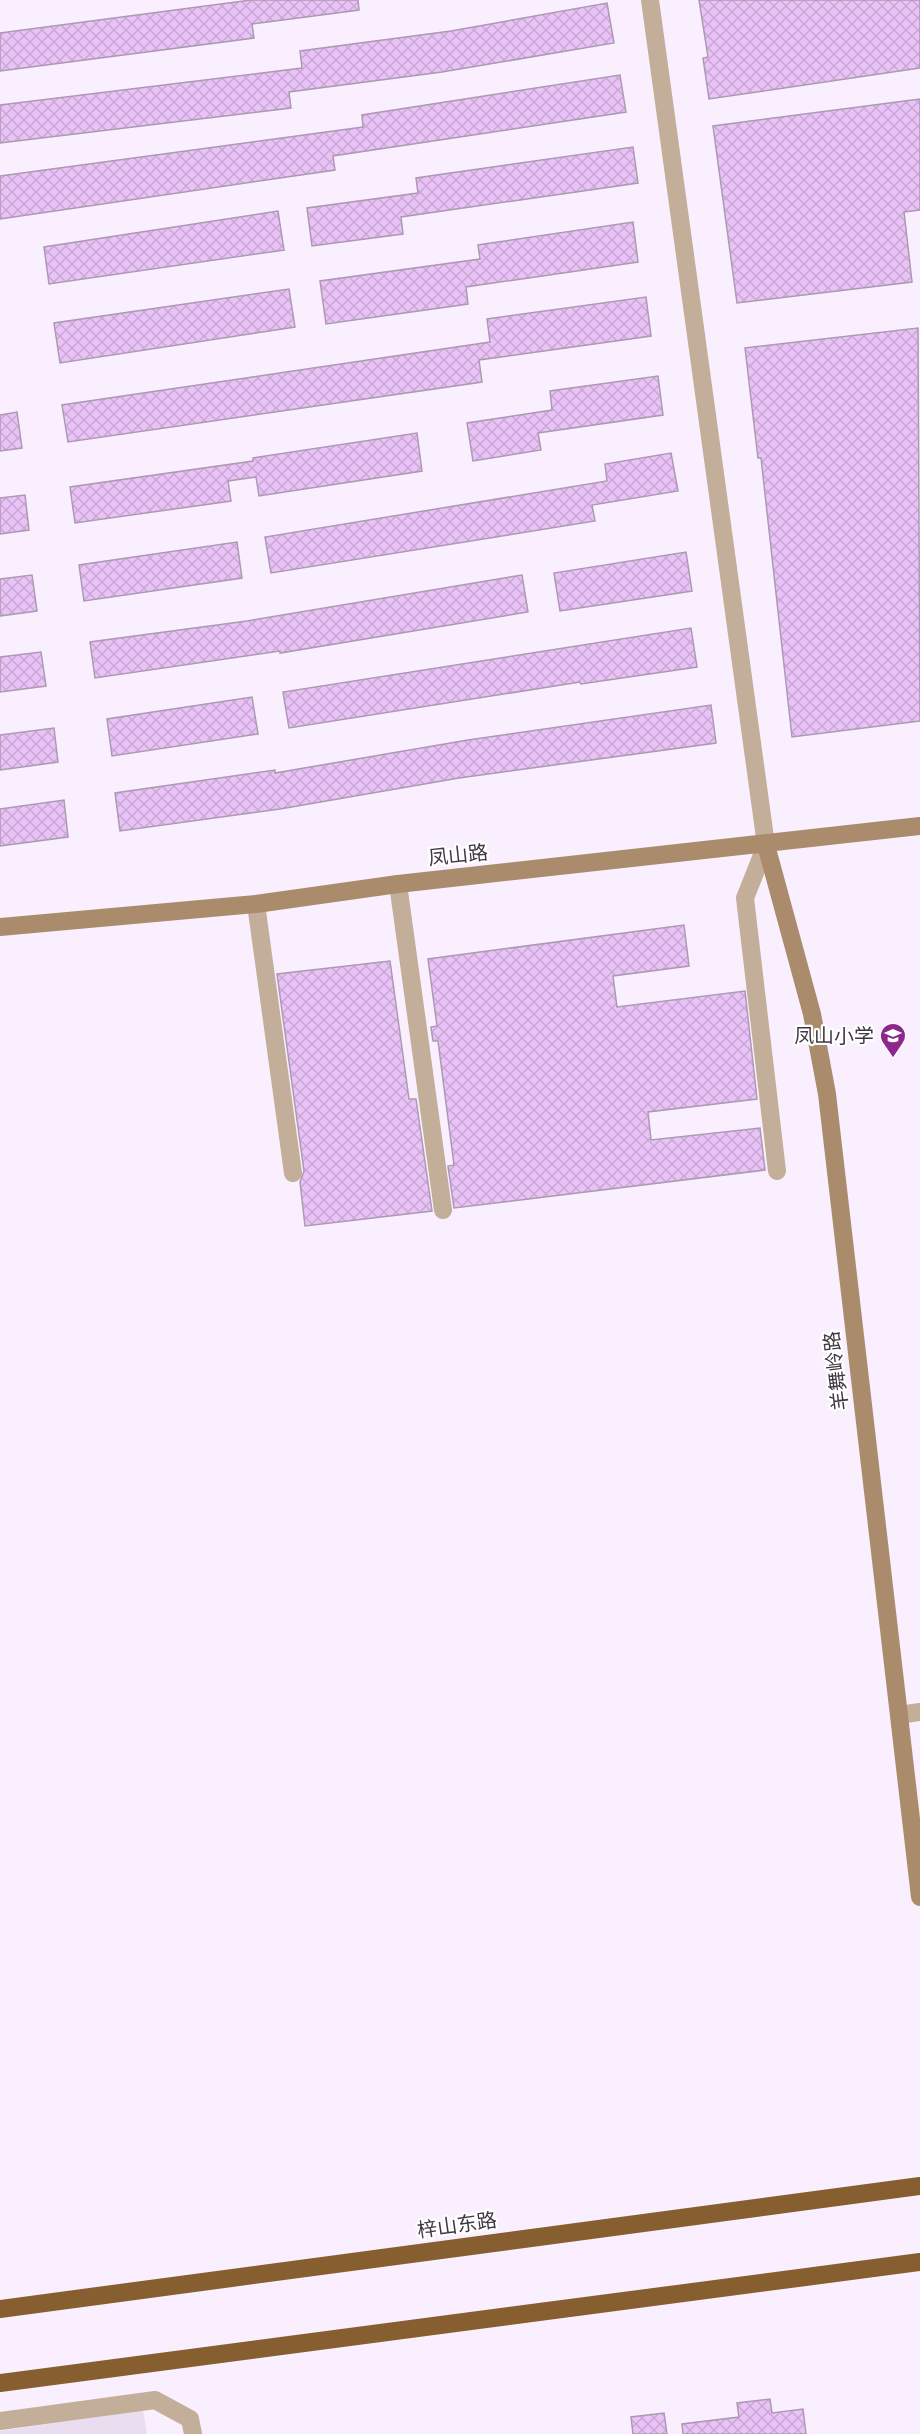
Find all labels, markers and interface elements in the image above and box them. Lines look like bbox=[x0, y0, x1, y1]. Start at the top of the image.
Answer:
street label: 凤山路 bbox=[427, 841, 489, 873]
school or university icon: 凤山小学 bbox=[878, 1021, 908, 1059]
place label: 凤山小学 bbox=[794, 1025, 874, 1051]
street label: 羊舞岭路 bbox=[820, 1329, 856, 1412]
street label: 梓山东路 bbox=[416, 2209, 499, 2245]

